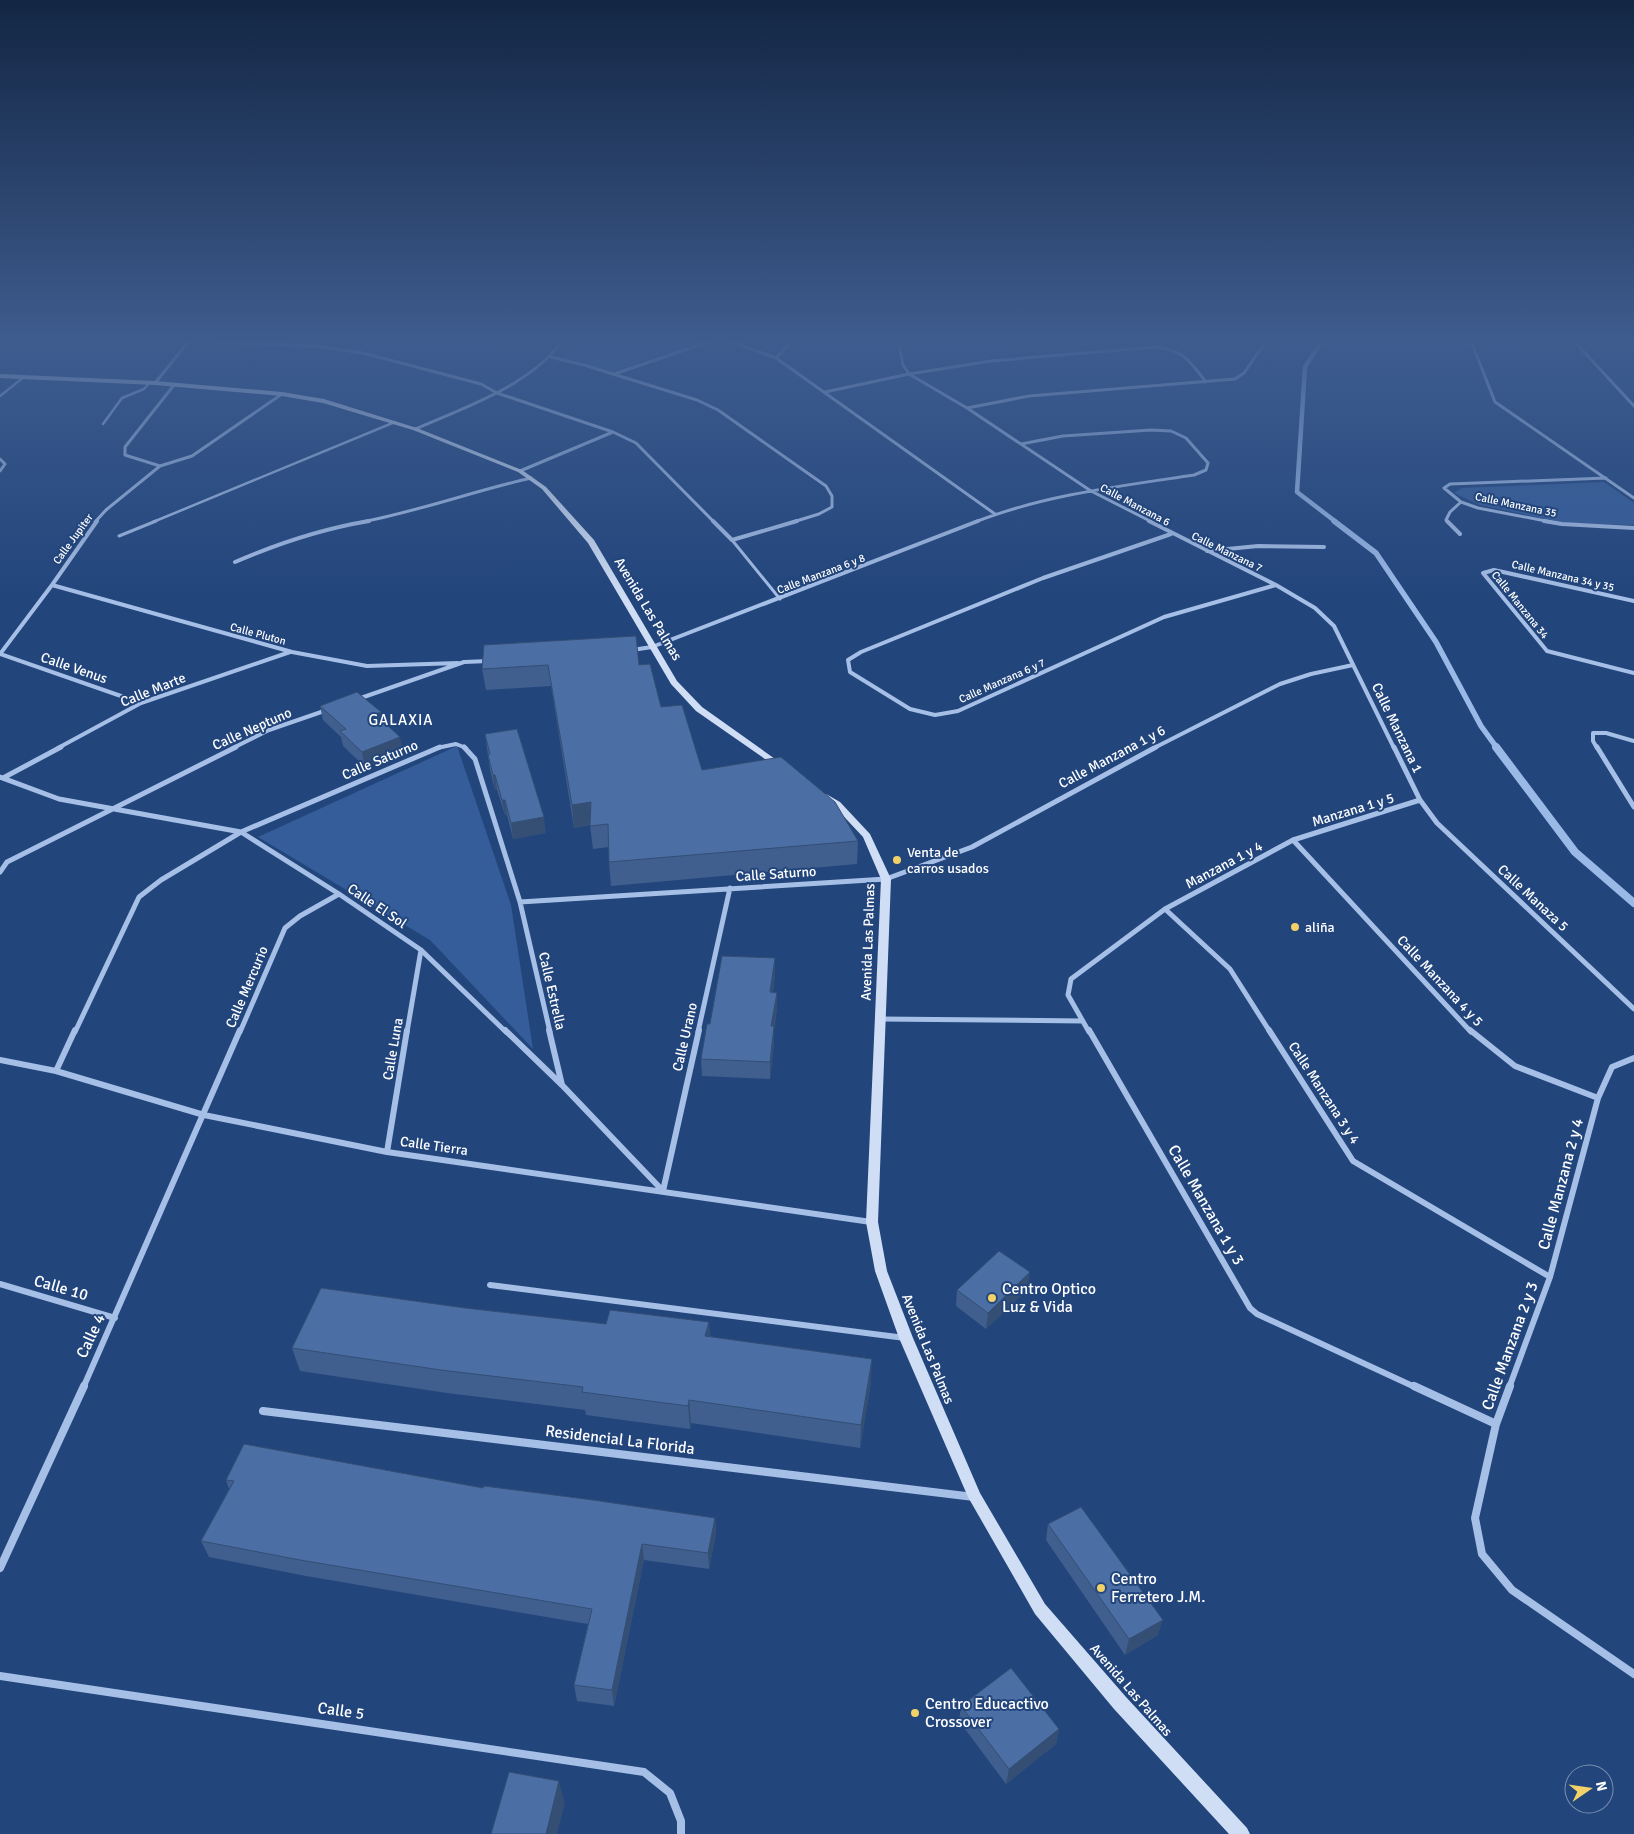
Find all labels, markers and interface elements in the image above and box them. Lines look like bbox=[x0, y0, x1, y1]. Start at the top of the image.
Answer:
street label: Calle Manzana 6 bbox=[1098, 481, 1172, 529]
street label: Calle Manzana 35 bbox=[1474, 490, 1558, 520]
street label: Calle Jupiter bbox=[50, 511, 96, 567]
street label: Calle Manzana 7 bbox=[1189, 529, 1265, 575]
street label: Calle Manzana 6 y 8 bbox=[775, 551, 867, 597]
street label: Avenida Las Palmas bbox=[611, 554, 685, 664]
street label: Calle Manzana 34 y 35 bbox=[1510, 558, 1616, 594]
street label: Calle Manzana 34 bbox=[1489, 569, 1551, 641]
street label: Calle Pluton bbox=[229, 620, 287, 648]
street label: Calle Venus bbox=[39, 649, 109, 687]
street label: Calle Manzana 6 y 7 bbox=[957, 656, 1047, 706]
street label: Calle Marte bbox=[118, 669, 188, 711]
street label: Calle Manzana 1 bbox=[1368, 680, 1426, 776]
street label: Calle Neptuno bbox=[210, 704, 294, 754]
district label: GALAXIA bbox=[368, 711, 434, 729]
street label: Calle Manzana 1 y 6 bbox=[1056, 722, 1168, 792]
street label: Calle Saturno bbox=[339, 736, 421, 784]
street label: Manzana 1 y 5 bbox=[1310, 789, 1396, 831]
street label: Manzana 1 y 4 bbox=[1182, 837, 1266, 892]
place label: Venta de carros usados bbox=[907, 844, 989, 877]
marker: Venta de carros usados bbox=[891, 854, 903, 866]
street label: Calle Manaza 5 bbox=[1494, 861, 1572, 935]
street label: Calle Saturno bbox=[735, 863, 817, 885]
street label: Calle El Sol bbox=[344, 880, 410, 932]
street label: Avenida Las Palmas bbox=[857, 883, 879, 1001]
place label: aliña bbox=[1305, 919, 1335, 936]
marker: aliña bbox=[1289, 921, 1301, 933]
street label: Calle Manzana 4 y 5 bbox=[1393, 932, 1487, 1030]
street label: Calle Mercurio bbox=[222, 943, 272, 1031]
street label: Calle Estrella bbox=[535, 950, 569, 1032]
street label: Calle Urano bbox=[669, 1001, 701, 1073]
street label: Calle Luna bbox=[379, 1017, 407, 1081]
street label: Calle Manzana 3 y 4 bbox=[1285, 1039, 1364, 1148]
street label: Calle Manzana 2 y 4 bbox=[1534, 1116, 1588, 1252]
street label: Calle Tierra bbox=[399, 1133, 469, 1159]
street label: Calle Manzana 1 y 3 bbox=[1163, 1141, 1249, 1269]
street label: Calle 10 bbox=[32, 1271, 90, 1305]
place label: Centro Optico Luz & Vida bbox=[1002, 1279, 1096, 1317]
street label: Calle Manzana 2 y 3 bbox=[1477, 1279, 1543, 1413]
street label: Avenida Las Palmas bbox=[898, 1291, 958, 1407]
marker: Centro Optico Luz & Vida bbox=[986, 1292, 998, 1304]
street label: Calle 4 bbox=[72, 1310, 110, 1361]
street label: Residencial La Florida bbox=[544, 1421, 696, 1459]
place label: Centro Ferretero J.M. bbox=[1111, 1569, 1205, 1607]
marker: Centro Ferretero J.M. bbox=[1095, 1582, 1107, 1594]
street label: Avenida Las Palmas bbox=[1086, 1640, 1176, 1740]
place label: Centro Educactivo Crossover bbox=[925, 1694, 1049, 1732]
street label: Calle 5 bbox=[316, 1698, 366, 1724]
marker: Centro Educactivo Crossover bbox=[909, 1707, 921, 1719]
north arrow bbox=[1564, 1764, 1614, 1814]
text: N bbox=[1592, 1780, 1611, 1793]

